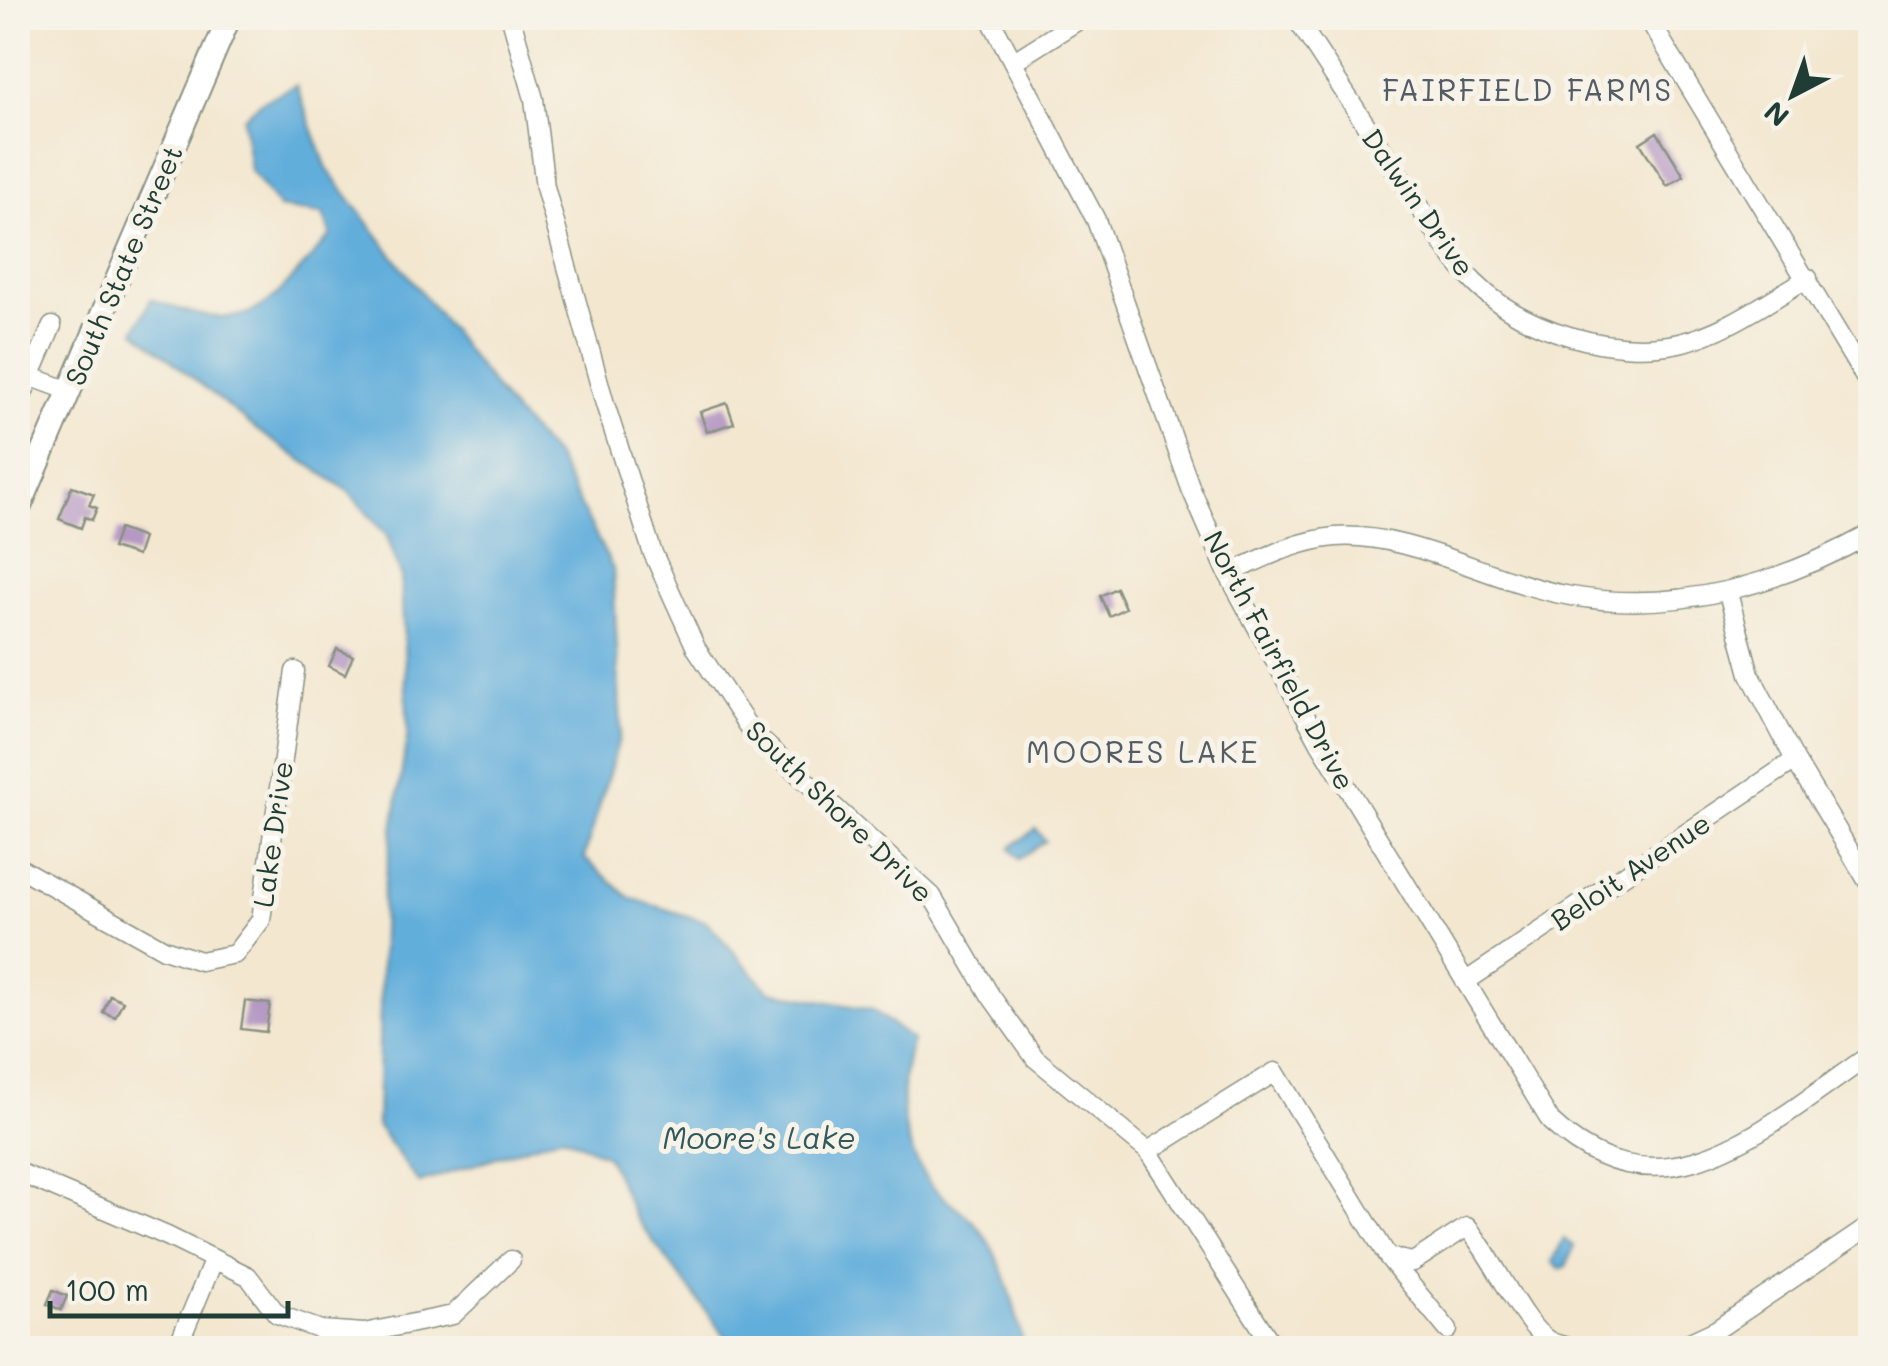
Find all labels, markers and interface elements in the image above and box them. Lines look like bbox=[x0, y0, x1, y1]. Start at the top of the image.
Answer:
north arrow bbox=[1743, 45, 1843, 145]
district label: FAIRFIELD FARMS bbox=[1382, 69, 1674, 109]
text: N bbox=[1756, 94, 1796, 135]
street label: Dalwin Drive bbox=[1355, 121, 1483, 283]
street label: South State Street bbox=[56, 139, 190, 391]
street label: North Fairfield Drive bbox=[1196, 524, 1364, 796]
street label: South Shore Drive bbox=[739, 712, 941, 910]
district label: MOORES LAKE bbox=[1026, 731, 1260, 771]
street label: Lake Drive bbox=[244, 759, 300, 909]
street label: Beloit Avenue bbox=[1543, 804, 1717, 938]
water label: Moore's Lake bbox=[663, 1117, 855, 1157]
scale bar bbox=[50, 1256, 288, 1318]
text: 100 m bbox=[65, 1269, 149, 1309]

